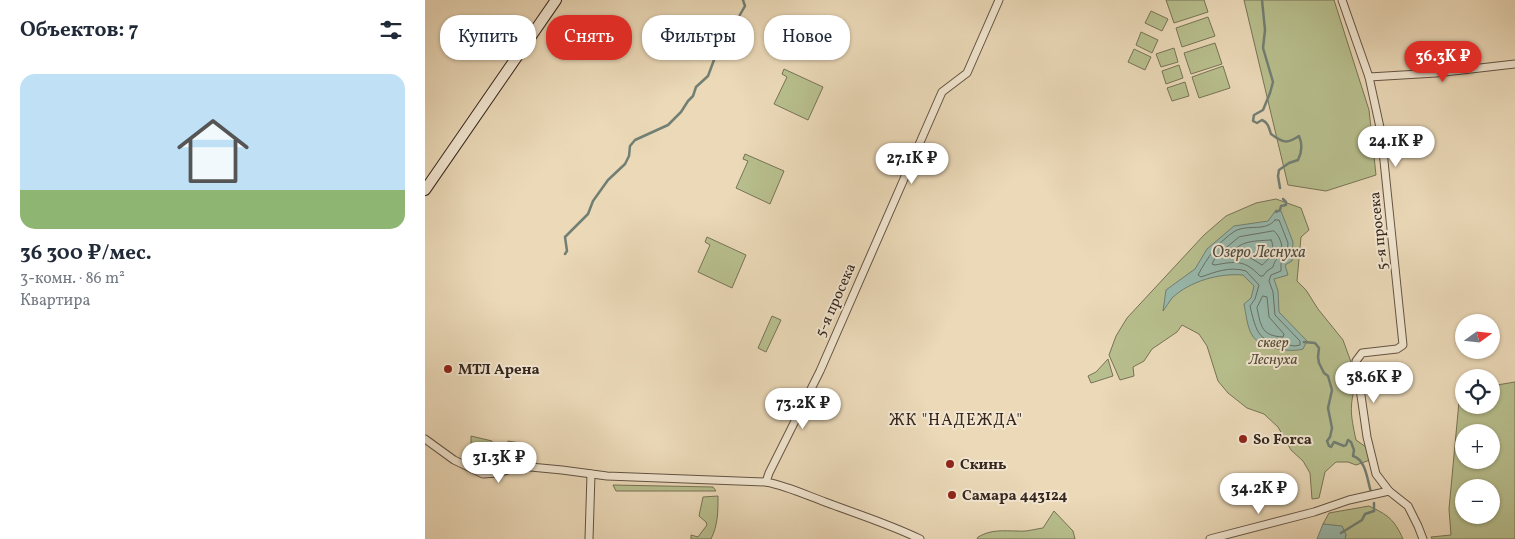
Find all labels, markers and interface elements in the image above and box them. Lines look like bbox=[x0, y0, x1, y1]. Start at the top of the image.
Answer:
chip: Купить bbox=[440, 15, 536, 60]
chip: Снять bbox=[546, 15, 632, 60]
chip: Фильтры bbox=[642, 15, 754, 60]
chip: Новое bbox=[764, 15, 850, 60]
text: Объектов: 7 bbox=[20, 16, 139, 45]
icon: filters bbox=[377, 16, 405, 44]
pin: 36.3K ₽ bbox=[1397, 41, 1489, 83]
text: 36.3K ₽ bbox=[1415, 46, 1471, 68]
icon: home bbox=[168, 106, 258, 196]
pin: 24.1K ₽ bbox=[1350, 126, 1442, 168]
text: 24.1K ₽ bbox=[1369, 131, 1423, 153]
pin: 27.1K ₽ bbox=[866, 142, 958, 185]
text: 27.1K ₽ bbox=[887, 148, 937, 170]
street label: 5-я просека bbox=[1365, 191, 1394, 271]
text: 36 300 ₽/мес. bbox=[20, 239, 152, 268]
water label: Озеро Леснуха bbox=[1212, 242, 1306, 264]
street label: 5-я просека bbox=[811, 260, 862, 341]
text: 3-комн. · 86 m² bbox=[20, 268, 125, 290]
text: Квартира bbox=[20, 290, 90, 312]
north arrow bbox=[1455, 314, 1500, 359]
map controls bbox=[1455, 314, 1500, 524]
park label: сквер Леснуха bbox=[1248, 333, 1298, 371]
place label: МТЛ Арена bbox=[458, 360, 540, 381]
pin: 38.6K ₽ bbox=[1328, 362, 1420, 404]
marker: МТЛ Арена bbox=[442, 363, 454, 375]
text: 38.6K ₽ bbox=[1346, 367, 1402, 389]
button: locate bbox=[1455, 369, 1500, 414]
pin: 73.2K ₽ bbox=[757, 388, 849, 430]
text: 73.2K ₽ bbox=[776, 393, 830, 415]
district label: ЖК "НАДЕЖДА" bbox=[889, 410, 1023, 432]
button: + bbox=[1455, 424, 1500, 469]
place label: So Forca bbox=[1253, 430, 1312, 451]
marker: So Forca bbox=[1237, 433, 1249, 445]
pin: 31.3K ₽ bbox=[453, 442, 545, 484]
text: 31.3K ₽ bbox=[473, 447, 525, 469]
place label: Скинь bbox=[960, 455, 1007, 476]
marker: Скинь bbox=[944, 458, 956, 470]
pin: 34.2K ₽ bbox=[1213, 472, 1305, 515]
text: 34.2K ₽ bbox=[1231, 478, 1287, 500]
button: − bbox=[1455, 479, 1500, 524]
place label: Самара 443124 bbox=[962, 486, 1068, 507]
marker: Самара 443124 bbox=[946, 489, 958, 501]

